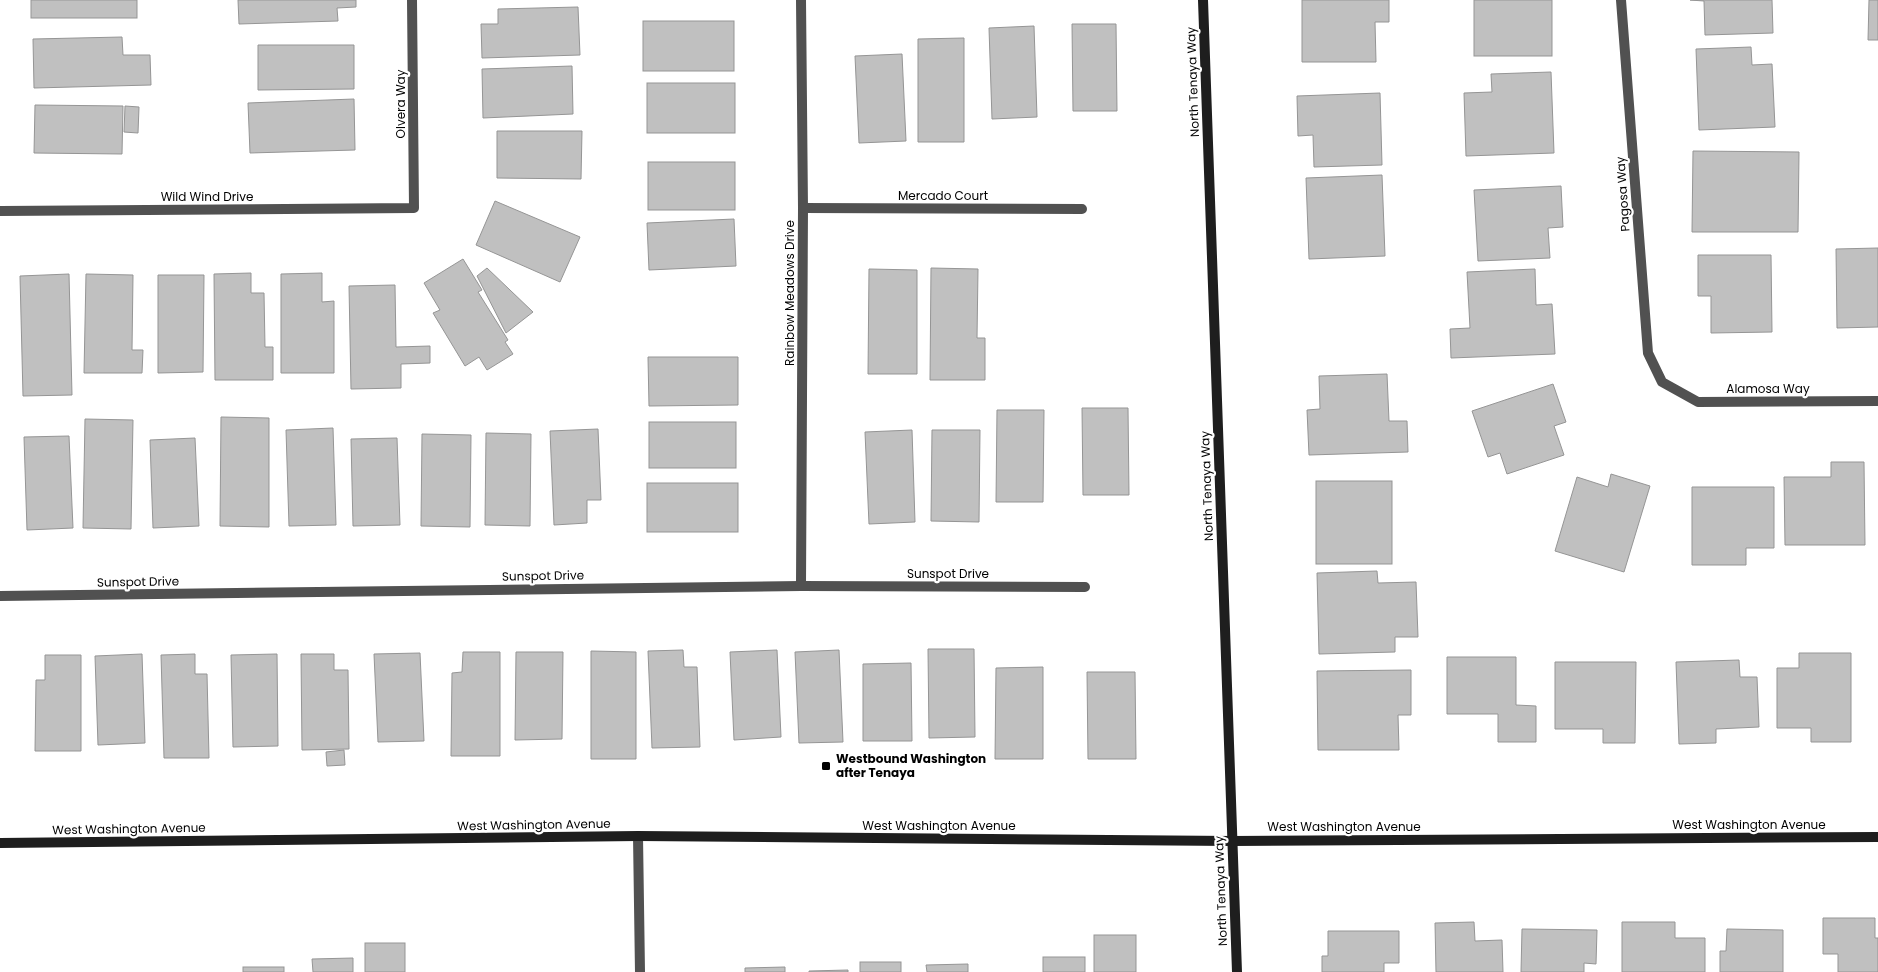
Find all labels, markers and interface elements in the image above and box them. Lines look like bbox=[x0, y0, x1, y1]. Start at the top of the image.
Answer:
street label: North Tenaya Way bbox=[1182, 26, 1203, 137]
street label: Olvera Way bbox=[392, 69, 409, 138]
street label: Pagosa Way bbox=[1611, 156, 1634, 232]
street label: Mercado Court bbox=[898, 187, 988, 204]
street label: Wild Wind Drive bbox=[161, 188, 253, 205]
street label: Rainbow Meadows Drive bbox=[781, 220, 798, 366]
street label: Alamosa Way bbox=[1726, 380, 1810, 397]
street label: North Tenaya Way bbox=[1196, 430, 1217, 541]
street label: Sunspot Drive bbox=[907, 565, 989, 582]
street label: Sunspot Drive bbox=[502, 566, 584, 585]
street label: Sunspot Drive bbox=[97, 572, 179, 591]
place label: Westbound Washington after Tenaya bbox=[836, 750, 986, 781]
marker: Westbound Washington after Tenaya bbox=[820, 760, 832, 772]
street label: West Washington Avenue bbox=[457, 815, 611, 834]
street label: West Washington Avenue bbox=[1672, 816, 1826, 833]
street label: West Washington Avenue bbox=[862, 817, 1016, 834]
street label: West Washington Avenue bbox=[1267, 818, 1421, 835]
street label: West Washington Avenue bbox=[52, 819, 206, 838]
street label: North Tenaya Way bbox=[1210, 835, 1231, 946]

